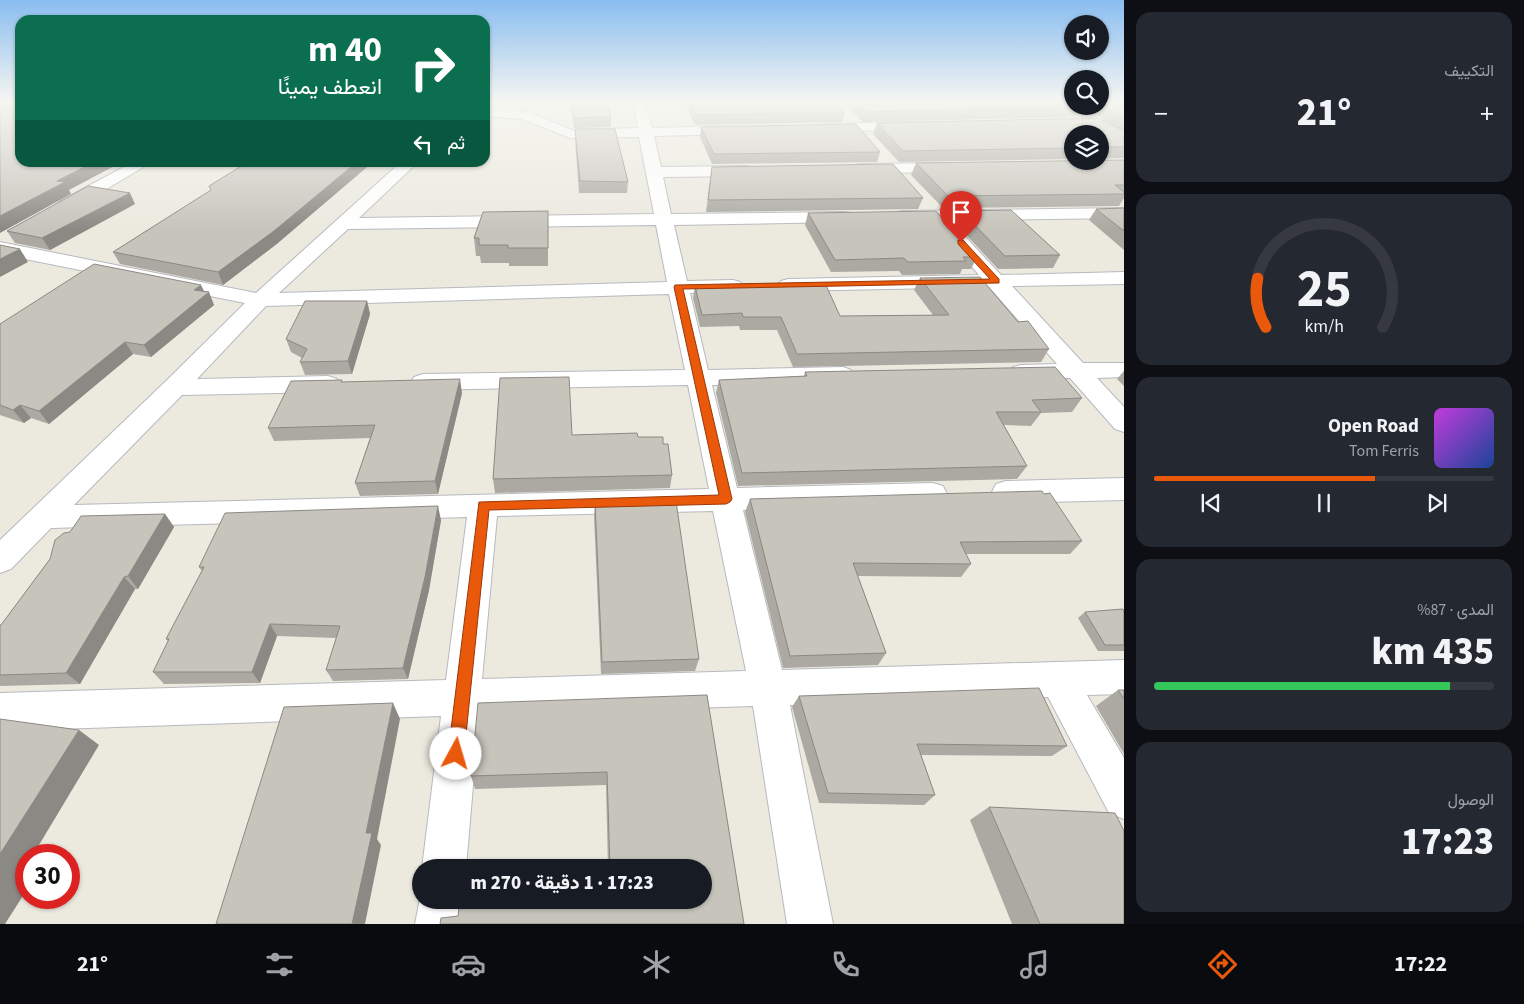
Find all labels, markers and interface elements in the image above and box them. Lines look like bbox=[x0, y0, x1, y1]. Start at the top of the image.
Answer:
map controls bbox=[1064, 15, 1109, 170]
button: sound bbox=[1064, 15, 1109, 60]
text: 40 m bbox=[308, 25, 382, 75]
icon: right bbox=[400, 35, 465, 100]
text: التكييف bbox=[1444, 60, 1494, 82]
button: search bbox=[1064, 70, 1109, 115]
text: انعطف يمينًا bbox=[278, 71, 382, 103]
text: 21° bbox=[1297, 86, 1351, 140]
text: − bbox=[1154, 94, 1168, 134]
text: + bbox=[1480, 94, 1494, 134]
button: layers bbox=[1064, 125, 1109, 170]
icon: left bbox=[409, 130, 437, 158]
text: ثم bbox=[447, 130, 465, 157]
pin bbox=[940, 191, 982, 242]
icon: arrive bbox=[947, 198, 975, 226]
text: 25 bbox=[1297, 253, 1351, 327]
text: km/h bbox=[1304, 314, 1344, 339]
text: Open Road bbox=[1328, 413, 1419, 440]
text: Tom Ferris bbox=[1349, 440, 1419, 462]
icon: previous bbox=[1197, 489, 1225, 517]
icon: pause bbox=[1310, 489, 1338, 517]
icon: next bbox=[1423, 489, 1451, 517]
text: المدى · 87% bbox=[1417, 599, 1494, 621]
text: 435 km bbox=[1372, 625, 1494, 679]
position arrow bbox=[429, 727, 481, 779]
text: الوصول bbox=[1448, 789, 1494, 811]
text: 17:23 bbox=[1401, 815, 1494, 869]
speed limit sign: 30 bbox=[15, 844, 80, 909]
text: 17:23 · 1 دقيقة · 270 m bbox=[470, 870, 654, 897]
icon: filters bbox=[262, 947, 297, 982]
icon: car bbox=[451, 947, 486, 982]
icon: climate bbox=[639, 947, 674, 982]
icon: phone bbox=[828, 947, 863, 982]
icon: music bbox=[1017, 947, 1052, 982]
icon: directions bbox=[1205, 947, 1240, 982]
text: 21° bbox=[77, 948, 108, 980]
text: 17:22 bbox=[1394, 948, 1447, 980]

